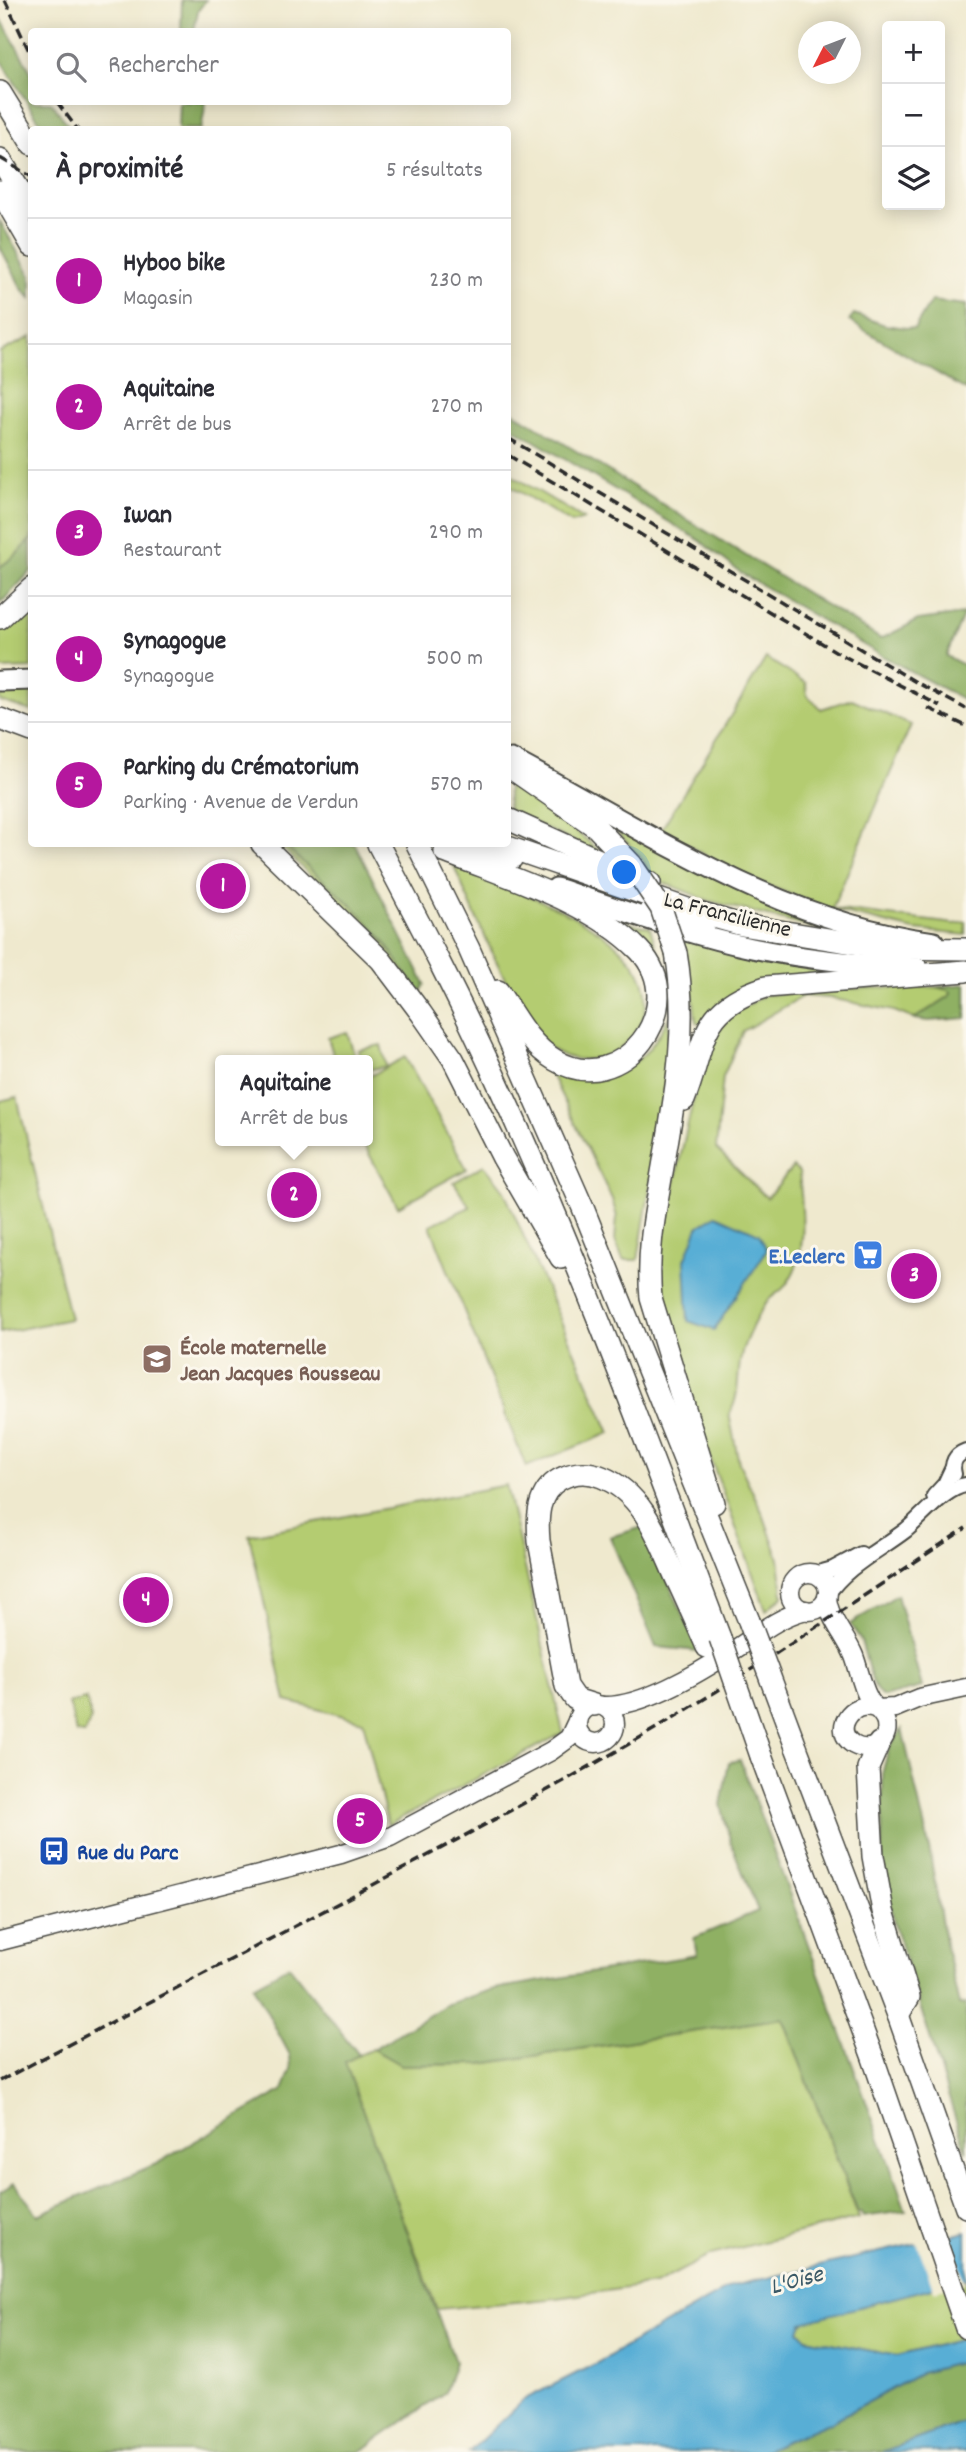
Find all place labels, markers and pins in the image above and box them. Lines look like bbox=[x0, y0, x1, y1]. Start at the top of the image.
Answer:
pin: 1 bbox=[200, 860, 246, 912]
pin: 2 bbox=[271, 1169, 317, 1221]
supermarket icon: E.Leclerc bbox=[851, 1238, 885, 1272]
place label: E.Leclerc bbox=[769, 1242, 845, 1275]
pin: 3 bbox=[891, 1250, 937, 1302]
place label: École maternelle Jean Jacques Rousseau bbox=[180, 1333, 380, 1392]
school or university icon: École maternelle Jean Jacques Rousseau bbox=[140, 1342, 174, 1376]
pin: 4 bbox=[123, 1574, 169, 1626]
pin: 5 bbox=[337, 1795, 383, 1847]
bus stop icon: Rue du Parc bbox=[37, 1834, 71, 1868]
place label: Rue du Parc bbox=[77, 1838, 178, 1871]

